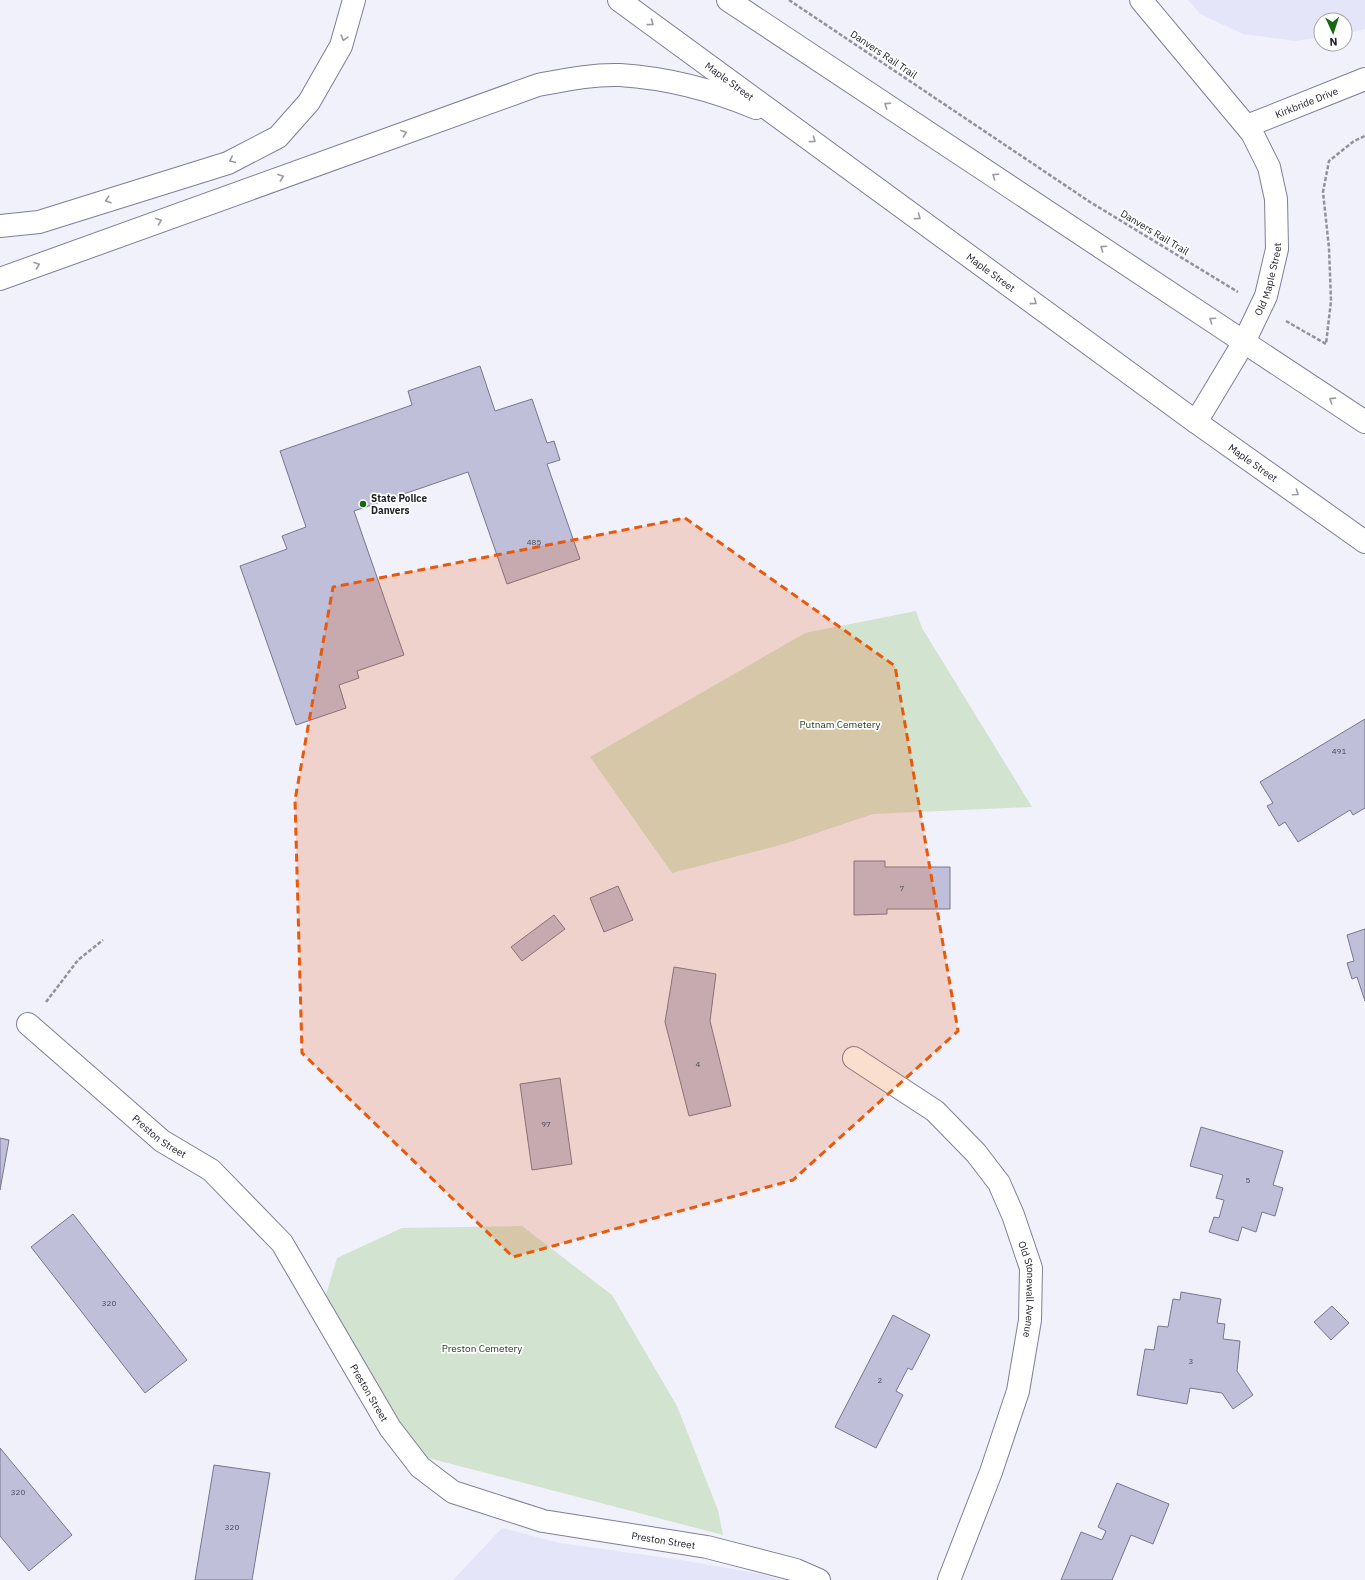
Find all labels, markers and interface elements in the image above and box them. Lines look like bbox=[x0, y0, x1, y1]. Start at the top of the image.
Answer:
north arrow bbox=[1313, 12, 1353, 52]
one-way arrow bbox=[647, 18, 654, 26]
street label: Danvers Rail Trail bbox=[848, 27, 920, 82]
one-way arrow bbox=[340, 34, 349, 41]
text: N bbox=[1329, 35, 1338, 49]
street label: Maple Street bbox=[702, 59, 757, 104]
street label: Kirkbride Drive bbox=[1273, 84, 1340, 121]
one-way arrow bbox=[884, 103, 891, 110]
one-way arrow bbox=[400, 130, 407, 138]
one-way arrow bbox=[809, 135, 816, 143]
one-way arrow bbox=[229, 155, 236, 163]
one-way arrow bbox=[278, 174, 285, 182]
one-way arrow bbox=[992, 174, 999, 181]
one-way arrow bbox=[105, 196, 112, 204]
street label: Danvers Rail Trail bbox=[1118, 207, 1192, 258]
one-way arrow bbox=[913, 212, 920, 219]
one-way arrow bbox=[155, 218, 162, 226]
street label: Old Maple Street bbox=[1252, 242, 1284, 318]
one-way arrow bbox=[1101, 246, 1108, 253]
street label: Maple Street bbox=[964, 250, 1018, 295]
one-way arrow bbox=[33, 262, 40, 270]
one-way arrow bbox=[1029, 298, 1036, 305]
one-way arrow bbox=[1209, 317, 1216, 325]
one-way arrow bbox=[1330, 398, 1337, 405]
street label: Maple Street bbox=[1226, 441, 1280, 485]
one-way arrow bbox=[1292, 488, 1299, 495]
place label: State Police Danvers bbox=[371, 492, 427, 517]
marker: State Police Danvers bbox=[358, 499, 368, 509]
house number: 485 bbox=[527, 537, 541, 547]
park label: Putnam Cemetery bbox=[800, 718, 881, 731]
house number: 491 bbox=[1332, 746, 1346, 756]
house number: 7 bbox=[900, 883, 905, 893]
house number: 4 bbox=[696, 1059, 701, 1069]
street label: Preston Street bbox=[129, 1112, 189, 1161]
house number: 97 bbox=[541, 1119, 551, 1129]
house number: 5 bbox=[1246, 1175, 1251, 1185]
street label: Old Stonewall Avenue bbox=[1015, 1239, 1037, 1339]
house number: 320 bbox=[102, 1298, 116, 1308]
park label: Preston Cemetery bbox=[442, 1342, 522, 1355]
house number: 3 bbox=[1189, 1356, 1194, 1366]
street label: Preston Street bbox=[347, 1362, 391, 1425]
house number: 2 bbox=[878, 1375, 883, 1385]
house number: 320 bbox=[11, 1487, 25, 1497]
house number: 320 bbox=[225, 1522, 239, 1532]
street label: Preston Street bbox=[630, 1529, 697, 1552]

